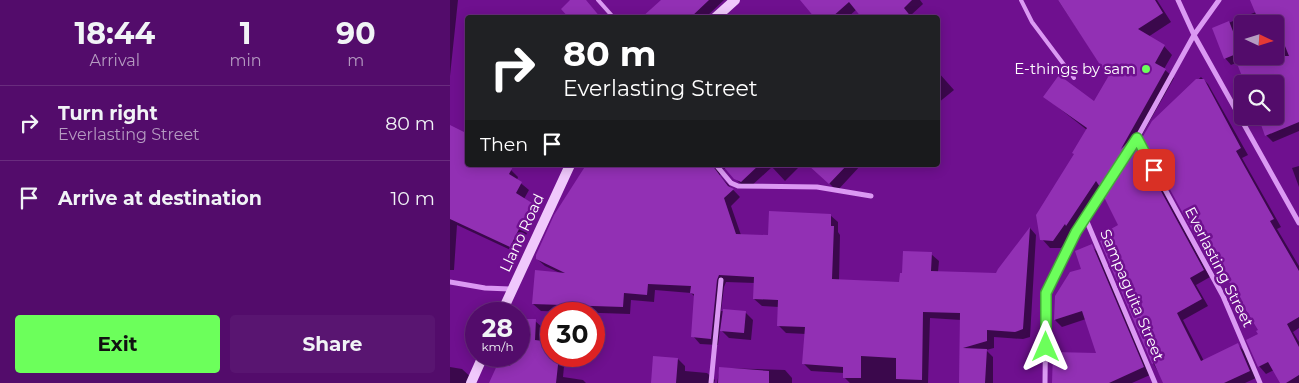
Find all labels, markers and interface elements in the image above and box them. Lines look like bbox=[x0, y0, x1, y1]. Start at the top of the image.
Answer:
text: 18:44 bbox=[74, 15, 155, 52]
text: 1 bbox=[240, 15, 252, 52]
text: 90 bbox=[336, 15, 376, 52]
north arrow bbox=[1234, 15, 1284, 65]
map controls bbox=[1234, 15, 1284, 125]
text: 80 m bbox=[563, 32, 657, 75]
icon: right bbox=[480, 35, 545, 100]
text: Arrival bbox=[90, 51, 140, 70]
text: min bbox=[230, 51, 262, 70]
text: m bbox=[347, 51, 364, 70]
place label: E-things by sam bbox=[1014, 59, 1136, 78]
marker: E-things by sam bbox=[1140, 63, 1152, 75]
text: Everlasting Street bbox=[563, 75, 758, 102]
button: search bbox=[1234, 75, 1284, 125]
text: Turn right bbox=[58, 102, 158, 125]
icon: right bbox=[15, 109, 43, 137]
text: 80 m bbox=[385, 112, 435, 135]
text: Everlasting Street bbox=[58, 125, 200, 144]
icon: arrive bbox=[538, 130, 566, 158]
text: Then bbox=[480, 133, 528, 156]
pin bbox=[1133, 149, 1175, 191]
icon: arrive bbox=[1140, 156, 1168, 184]
icon: arrive bbox=[15, 184, 43, 212]
text: Arrive at destination bbox=[58, 187, 262, 210]
text: 10 m bbox=[390, 187, 435, 210]
street label: Llano Road bbox=[495, 191, 548, 275]
street label: Everlasting Street bbox=[1181, 203, 1258, 330]
street label: Sampaguita Street bbox=[1096, 226, 1169, 363]
speed limit sign: 30 bbox=[540, 302, 605, 367]
text: 28 bbox=[482, 313, 513, 343]
button: Exit bbox=[15, 315, 220, 373]
button: Share bbox=[230, 315, 435, 373]
position arrow bbox=[1019, 320, 1071, 372]
text: km/h bbox=[481, 339, 514, 354]

